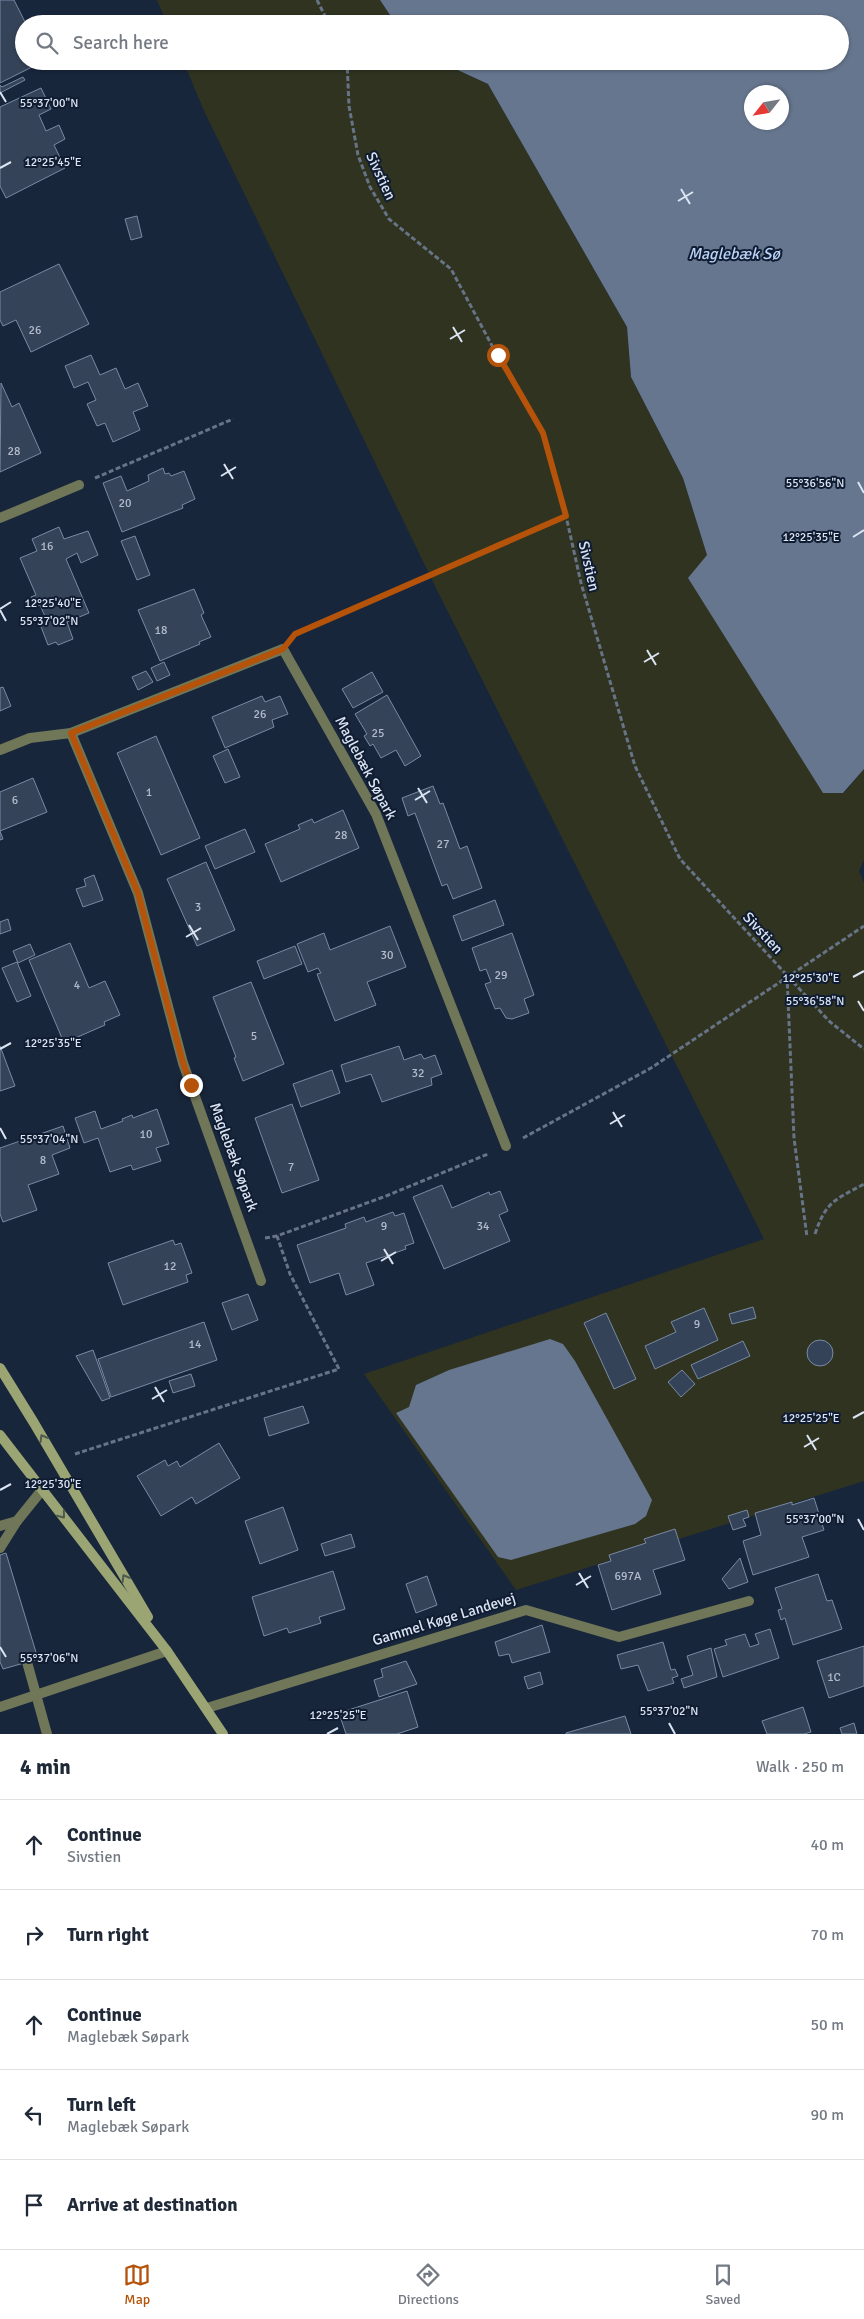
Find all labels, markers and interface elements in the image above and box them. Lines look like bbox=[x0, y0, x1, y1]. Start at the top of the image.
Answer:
search box bbox=[15, 15, 849, 70]
icon: search bbox=[33, 29, 61, 57]
text: Search here bbox=[73, 31, 169, 55]
north arrow bbox=[744, 85, 789, 130]
text: 55°37'00"N bbox=[20, 96, 78, 111]
street label: Sivstien bbox=[362, 149, 400, 203]
text: 12°25'45"E bbox=[24, 155, 82, 170]
water label: Maglebæk Sø bbox=[688, 244, 781, 264]
house number: 26 bbox=[29, 323, 41, 338]
route start bbox=[487, 344, 510, 367]
house number: 28 bbox=[8, 444, 20, 459]
text: 55°36'56"N bbox=[786, 476, 844, 491]
house number: 20 bbox=[119, 496, 131, 511]
text: 12°25'35"E bbox=[782, 530, 840, 545]
house number: 16 bbox=[41, 539, 53, 554]
street label: Sivstien bbox=[575, 539, 603, 593]
text: 12°25'40"E bbox=[24, 596, 82, 611]
text: 55°37'02"N bbox=[20, 614, 78, 629]
house number: 18 bbox=[155, 623, 167, 638]
house number: 26 bbox=[254, 707, 266, 722]
street label: Maglebæk Søpark bbox=[331, 713, 401, 823]
house number: 25 bbox=[372, 726, 384, 741]
house number: 1 bbox=[146, 785, 152, 800]
house number: 6 bbox=[12, 793, 18, 808]
house number: 28 bbox=[335, 828, 347, 843]
house number: 27 bbox=[437, 837, 449, 852]
house number: 3 bbox=[195, 900, 201, 915]
street label: Sivstien bbox=[739, 908, 787, 958]
house number: 30 bbox=[381, 948, 393, 963]
house number: 29 bbox=[495, 968, 507, 983]
text: 12°25'30"E bbox=[782, 971, 840, 986]
house number: 4 bbox=[74, 978, 81, 993]
text: 55°36'58"N bbox=[786, 994, 844, 1009]
house number: 5 bbox=[251, 1029, 257, 1044]
text: 12°25'35"E bbox=[24, 1036, 82, 1051]
house number: 32 bbox=[412, 1066, 424, 1081]
route end bbox=[180, 1074, 203, 1097]
street label: Maglebæk Søpark bbox=[206, 1100, 262, 1214]
house number: 10 bbox=[140, 1127, 152, 1142]
text: 55°37'04"N bbox=[20, 1132, 78, 1147]
house number: 8 bbox=[40, 1153, 46, 1168]
house number: 7 bbox=[288, 1160, 294, 1175]
house number: 9 bbox=[381, 1219, 387, 1234]
house number: 34 bbox=[477, 1219, 490, 1234]
house number: 12 bbox=[164, 1259, 176, 1274]
house number: 9 bbox=[694, 1317, 700, 1332]
house number: 14 bbox=[189, 1337, 202, 1352]
text: 12°25'25"E bbox=[782, 1411, 840, 1426]
one-way arrow bbox=[40, 1434, 50, 1443]
text: 12°25'30"E bbox=[24, 1477, 82, 1492]
one-way arrow bbox=[56, 1509, 65, 1519]
text: 55°37'00"N bbox=[786, 1512, 844, 1527]
house number: 697A bbox=[615, 1569, 642, 1584]
one-way arrow bbox=[121, 1575, 131, 1584]
street label: Gammel Køge Landevej bbox=[370, 1589, 518, 1649]
text: 55°37'06"N bbox=[20, 1651, 78, 1666]
house number: 1C bbox=[827, 1670, 841, 1685]
text: 55°37'02"N bbox=[640, 1704, 698, 1719]
text: 12°25'25"E bbox=[309, 1708, 367, 1723]
text: 4 min bbox=[20, 1754, 71, 1780]
text: Walk · 250 m bbox=[756, 1757, 844, 1777]
text: Continue bbox=[67, 1823, 142, 1847]
icon: ahead bbox=[20, 1831, 48, 1859]
text: 40 m bbox=[810, 1835, 844, 1855]
text: Sivstien bbox=[67, 1847, 121, 1867]
icon: right bbox=[20, 1921, 48, 1949]
text: Turn right bbox=[67, 1923, 149, 1947]
text: 70 m bbox=[810, 1925, 844, 1945]
text: Continue bbox=[67, 2003, 142, 2027]
icon: ahead bbox=[20, 2011, 48, 2039]
text: 50 m bbox=[810, 2015, 844, 2035]
text: Maglebæk Søpark bbox=[67, 2027, 189, 2047]
text: Turn left bbox=[67, 2093, 136, 2117]
icon: left bbox=[20, 2101, 48, 2129]
text: 90 m bbox=[810, 2105, 844, 2125]
text: Maglebæk Søpark bbox=[67, 2117, 189, 2137]
icon: arrive bbox=[20, 2191, 48, 2219]
text: Arrive at destination bbox=[67, 2193, 238, 2217]
tab: Map bbox=[123, 2261, 151, 2308]
tab: Directions bbox=[398, 2261, 459, 2308]
tab: Saved bbox=[705, 2261, 741, 2308]

